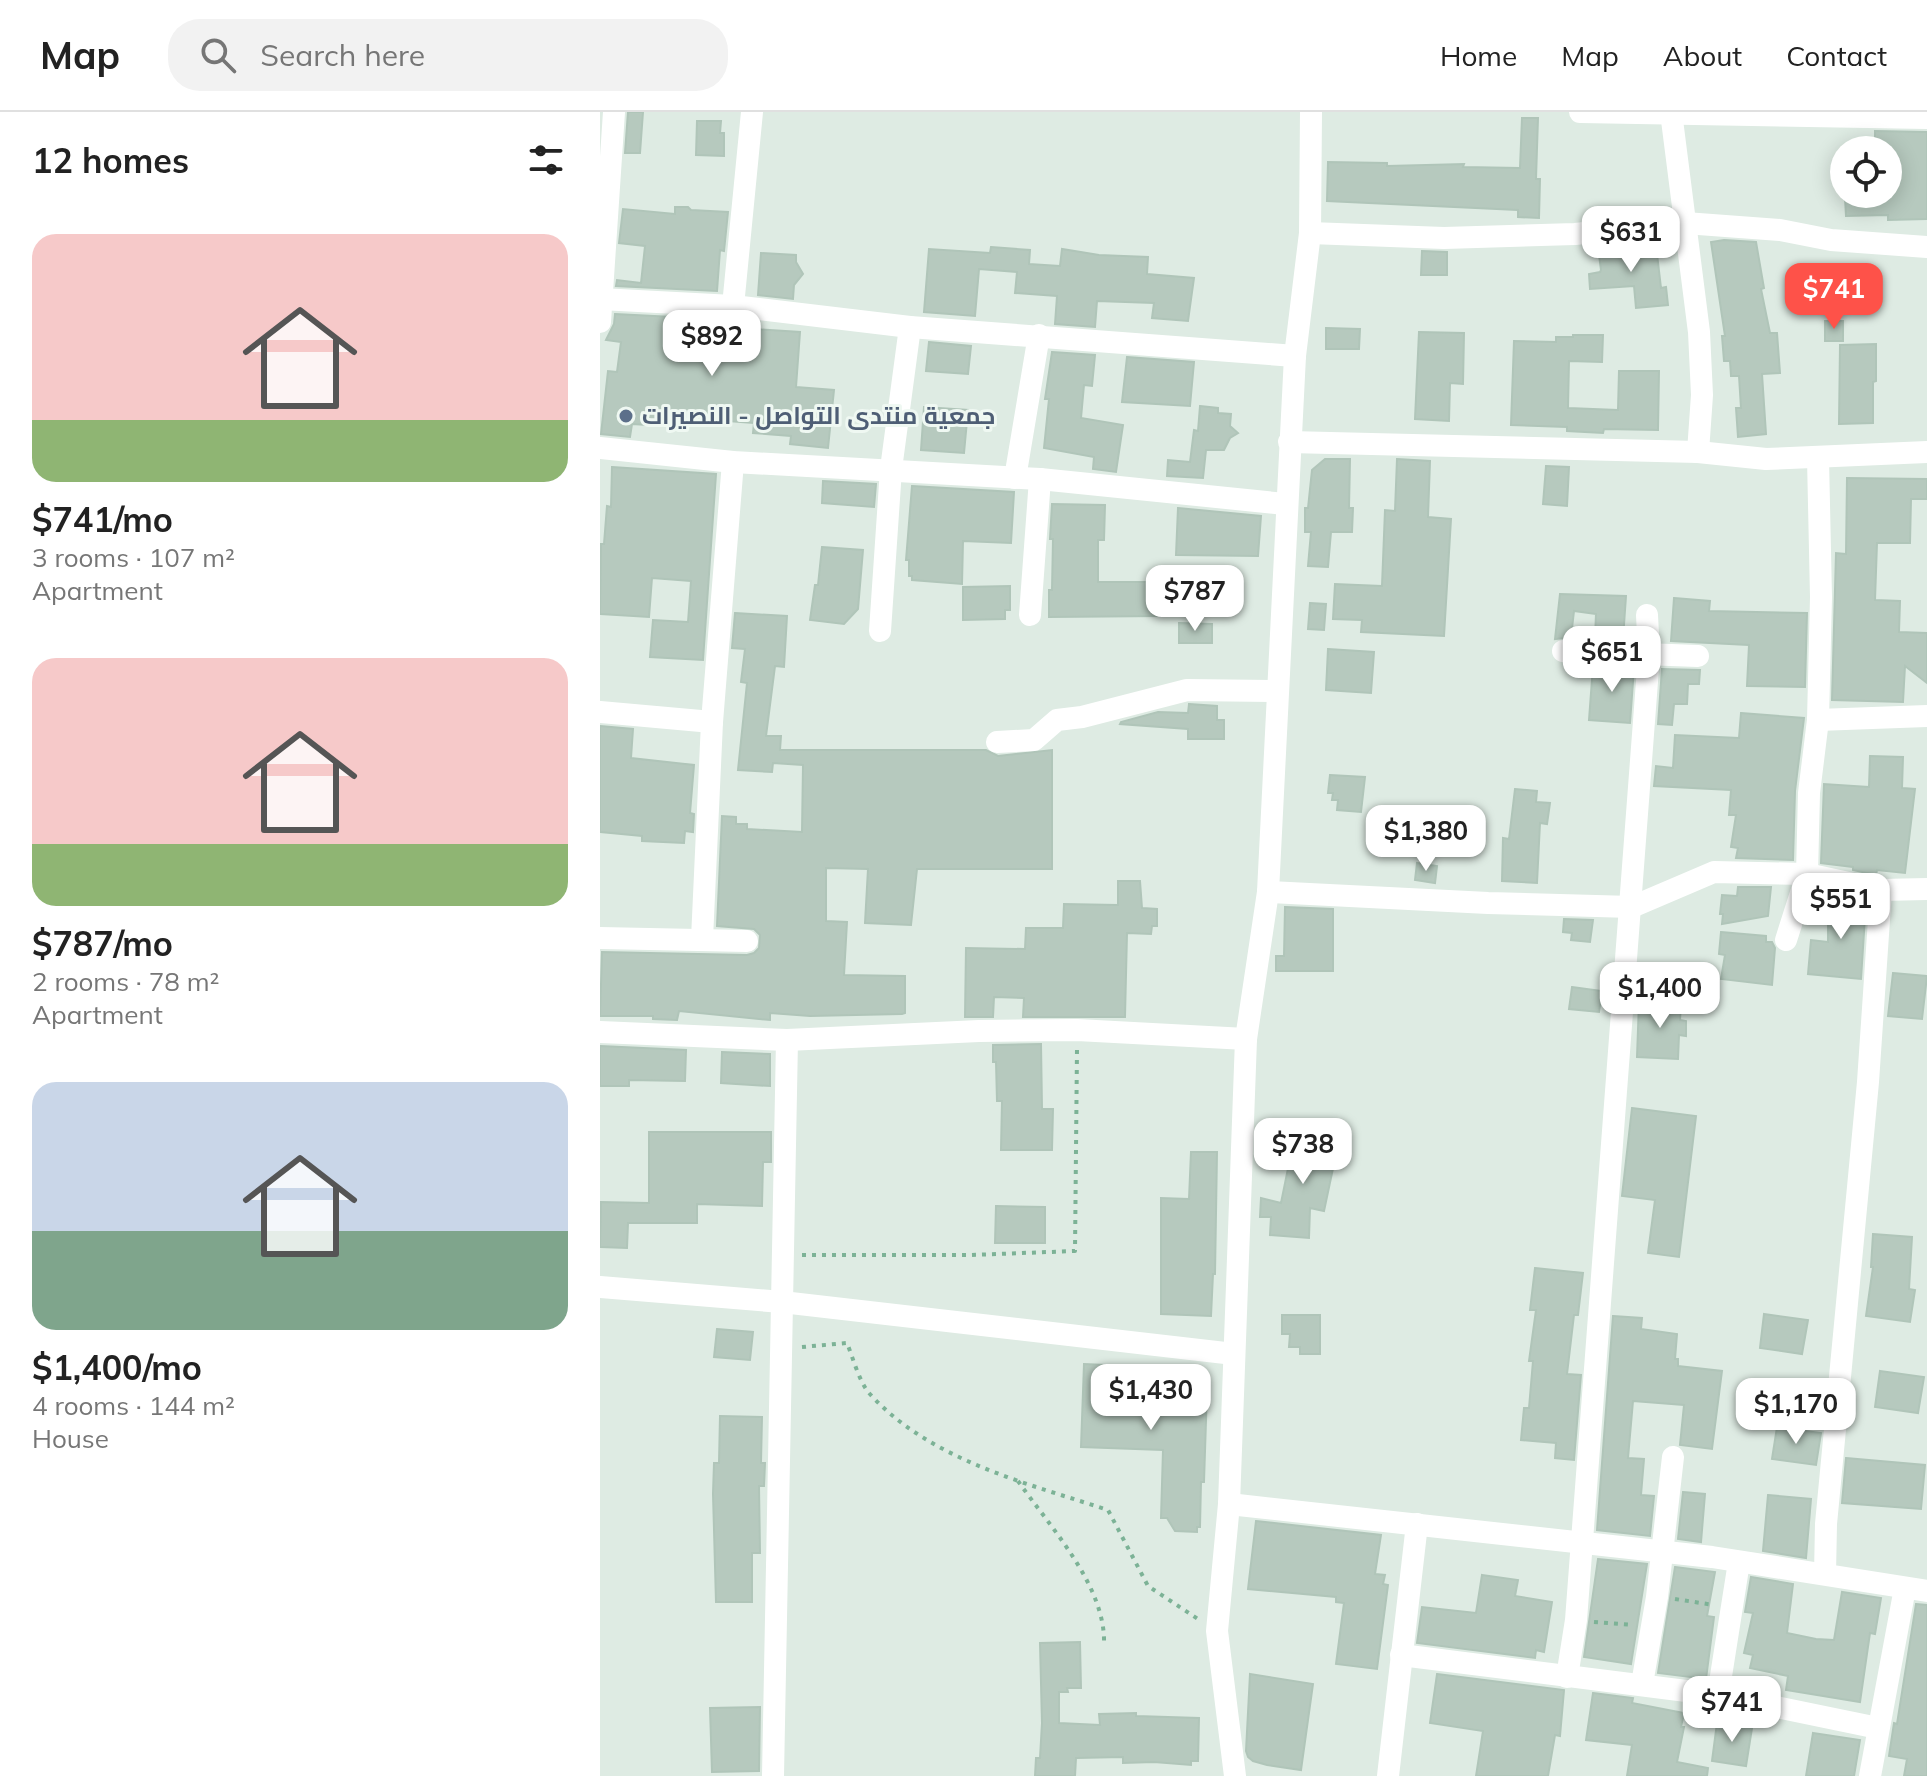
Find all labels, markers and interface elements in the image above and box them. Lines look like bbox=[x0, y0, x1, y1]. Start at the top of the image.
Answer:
search box bbox=[168, 19, 728, 91]
text: Map bbox=[40, 31, 120, 79]
icon: search bbox=[196, 33, 240, 77]
text: Search here bbox=[260, 36, 425, 74]
text: Home bbox=[1440, 38, 1517, 73]
text: Map bbox=[1561, 38, 1619, 73]
text: About bbox=[1663, 38, 1742, 73]
text: Contact bbox=[1786, 38, 1887, 73]
map controls bbox=[1830, 136, 1902, 208]
button: locate bbox=[1830, 136, 1902, 208]
icon: filters bbox=[524, 138, 568, 182]
text: 12 homes bbox=[32, 139, 189, 182]
pin: $631 bbox=[1584, 206, 1678, 274]
text: $631 bbox=[1600, 215, 1662, 248]
pin: $741 bbox=[1787, 263, 1881, 331]
text: $741 bbox=[1803, 272, 1865, 305]
icon: home bbox=[228, 286, 372, 430]
pin: $892 bbox=[665, 310, 759, 378]
text: $892 bbox=[681, 319, 743, 352]
place label: جمعية منتدى التواصل - النصيرات bbox=[642, 400, 995, 430]
marker: جمعية منتدى التواصل - النصيرات bbox=[617, 407, 635, 425]
text: $741/mo bbox=[32, 498, 173, 541]
text: 3 rooms · 107 m² bbox=[32, 541, 235, 574]
pin: $787 bbox=[1148, 565, 1242, 633]
text: Apartment bbox=[32, 574, 163, 607]
text: $787 bbox=[1164, 574, 1226, 607]
pin: $651 bbox=[1565, 626, 1659, 694]
text: $651 bbox=[1581, 635, 1643, 668]
icon: home bbox=[228, 710, 372, 854]
pin: $1,380 bbox=[1361, 805, 1491, 873]
text: $1,380 bbox=[1384, 814, 1468, 847]
pin: $551 bbox=[1794, 873, 1888, 941]
text: $551 bbox=[1810, 882, 1872, 915]
text: $787/mo bbox=[32, 922, 173, 965]
pin: $1,400 bbox=[1595, 962, 1725, 1030]
text: 2 rooms · 78 m² bbox=[32, 965, 219, 998]
text: $1,400 bbox=[1618, 971, 1702, 1004]
text: Apartment bbox=[32, 998, 163, 1031]
pin: $738 bbox=[1256, 1118, 1350, 1186]
text: $738 bbox=[1272, 1127, 1334, 1160]
icon: home bbox=[228, 1134, 372, 1278]
text: $1,400/mo bbox=[32, 1346, 202, 1389]
pin: $1,430 bbox=[1086, 1364, 1216, 1432]
text: $1,430 bbox=[1109, 1373, 1193, 1406]
pin: $1,170 bbox=[1731, 1378, 1861, 1446]
text: $1,170 bbox=[1754, 1387, 1838, 1420]
text: 4 rooms · 144 m² bbox=[32, 1389, 235, 1422]
text: House bbox=[32, 1422, 109, 1455]
pin: $741 bbox=[1685, 1676, 1779, 1744]
text: $741 bbox=[1701, 1685, 1763, 1718]

